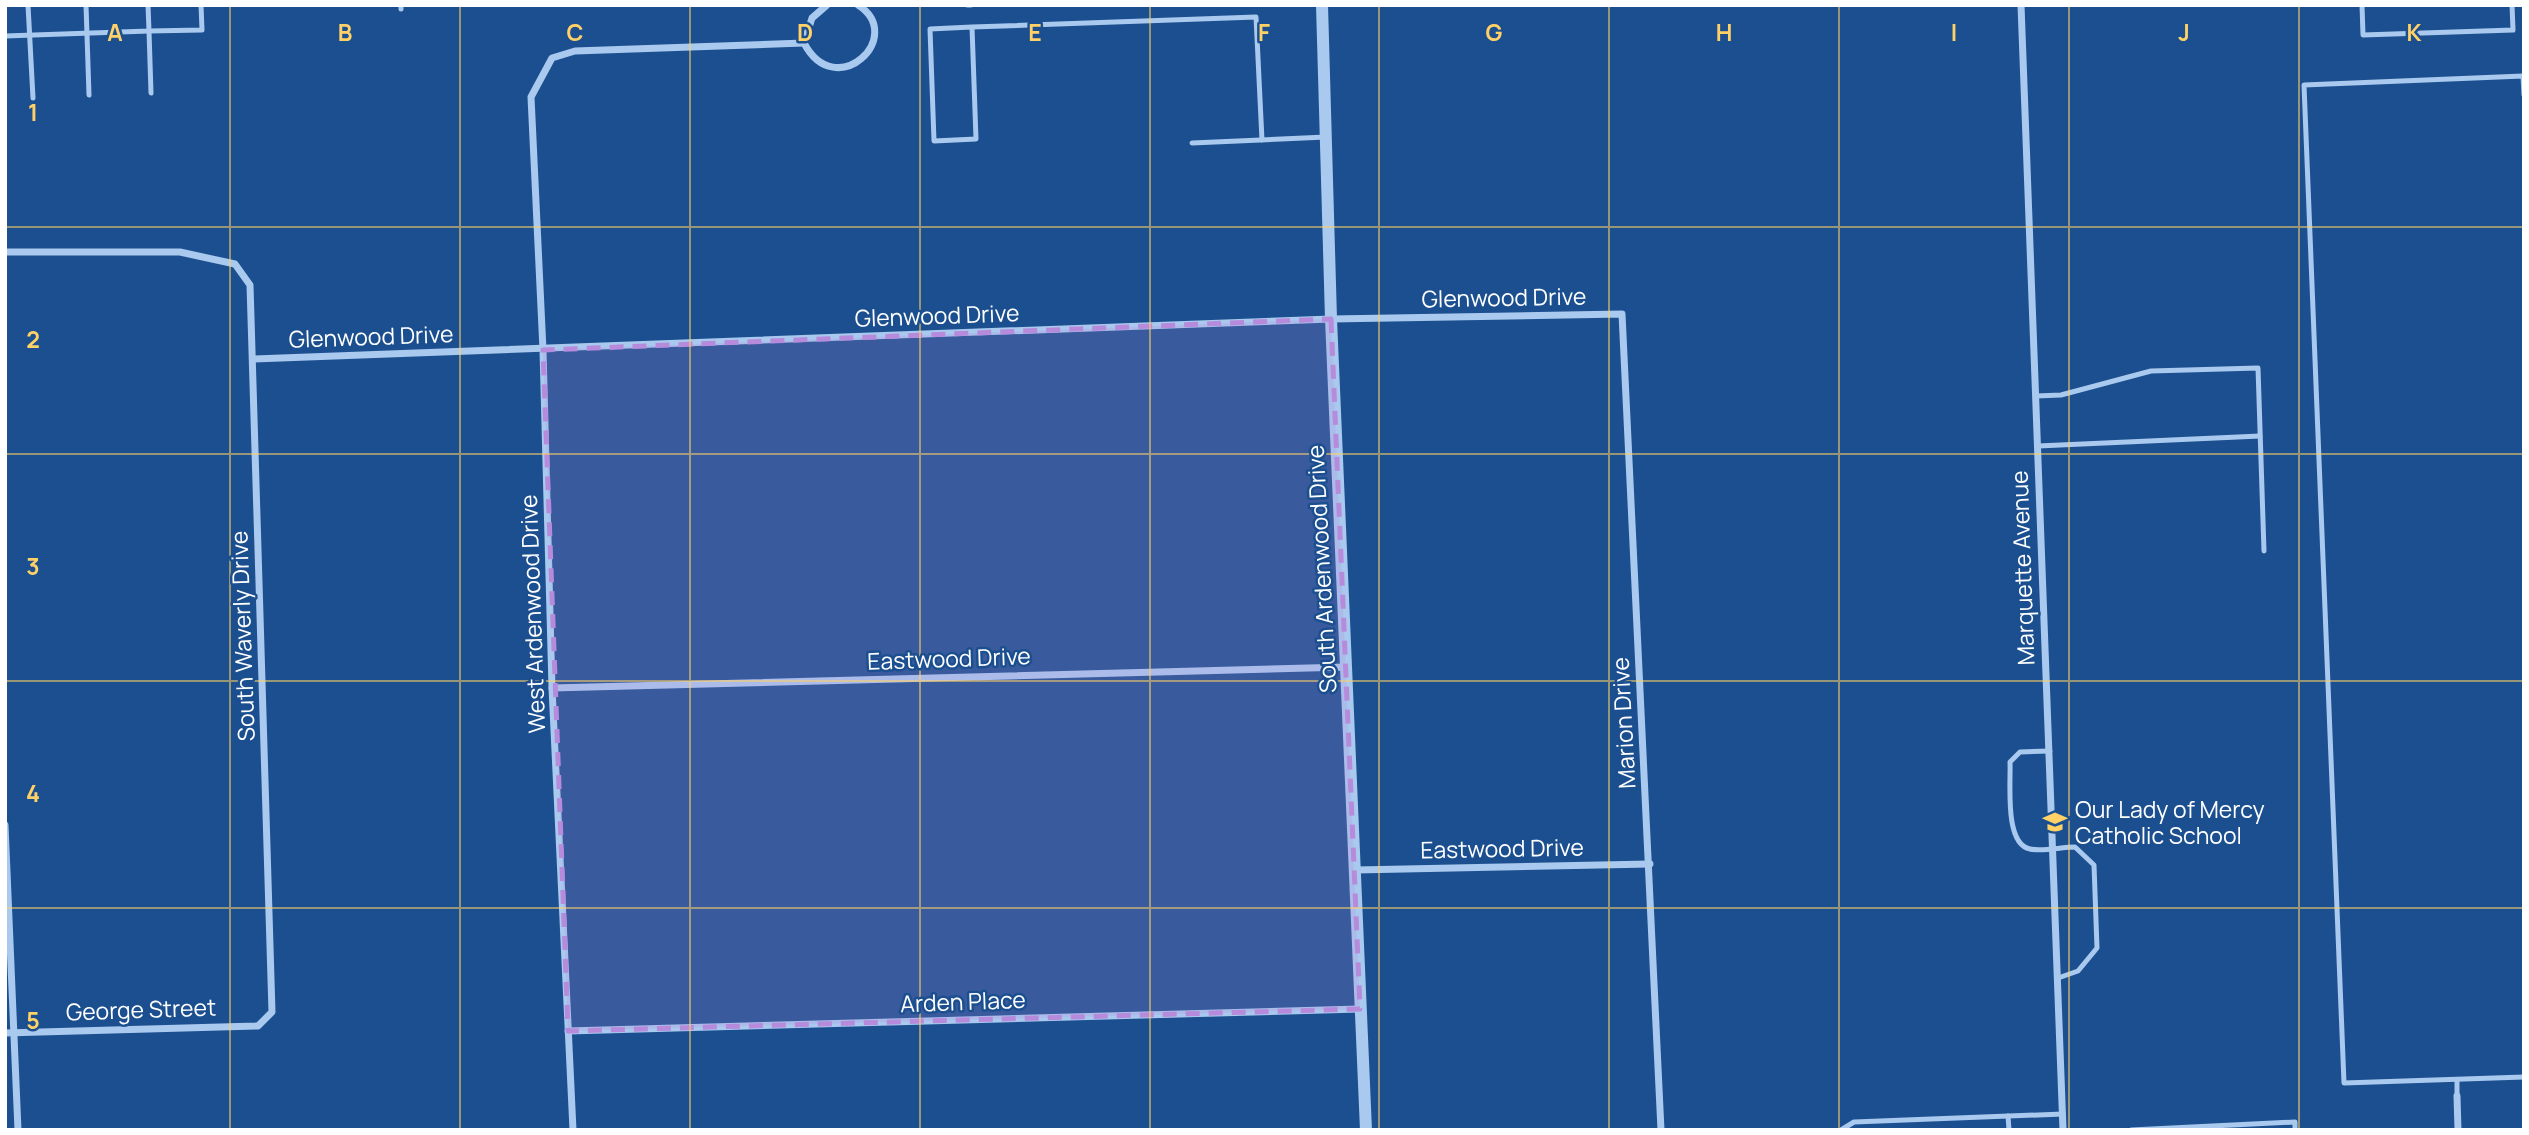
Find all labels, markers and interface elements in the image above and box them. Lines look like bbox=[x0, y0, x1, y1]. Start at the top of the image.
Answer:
text: A bbox=[107, 16, 123, 48]
text: B bbox=[338, 16, 352, 48]
text: C bbox=[567, 16, 584, 48]
text: D bbox=[797, 16, 813, 48]
text: E bbox=[1028, 16, 1042, 48]
text: F bbox=[1258, 16, 1270, 48]
text: G bbox=[1486, 16, 1503, 48]
text: H bbox=[1716, 16, 1732, 48]
text: I bbox=[1951, 16, 1957, 48]
text: J bbox=[2178, 16, 2190, 48]
text: K bbox=[2407, 16, 2422, 48]
text: 1 bbox=[28, 96, 38, 128]
street label: Glenwood Drive bbox=[1421, 280, 1587, 314]
street label: Glenwood Drive bbox=[854, 296, 1020, 334]
street label: Glenwood Drive bbox=[288, 317, 454, 355]
text: 2 bbox=[26, 323, 40, 355]
street label: South Ardenwood Drive bbox=[1299, 444, 1343, 694]
street label: Marquette Avenue bbox=[2003, 470, 2041, 666]
street label: West Ardenwood Drive bbox=[512, 494, 552, 734]
street label: South Waverly Drive bbox=[222, 530, 262, 742]
text: 3 bbox=[26, 550, 40, 582]
street label: Eastwood Drive bbox=[867, 639, 1031, 677]
street label: Marion Drive bbox=[1604, 657, 1642, 789]
text: 4 bbox=[26, 777, 40, 809]
place label: Our Lady of Mercy Catholic School bbox=[2075, 793, 2265, 851]
school or university icon: Our Lady of Mercy Catholic School bbox=[2041, 808, 2069, 836]
street label: Eastwood Drive bbox=[1420, 831, 1584, 865]
street label: Arden Place bbox=[900, 983, 1026, 1019]
street label: George Street bbox=[65, 990, 217, 1028]
text: 5 bbox=[26, 1004, 40, 1036]

